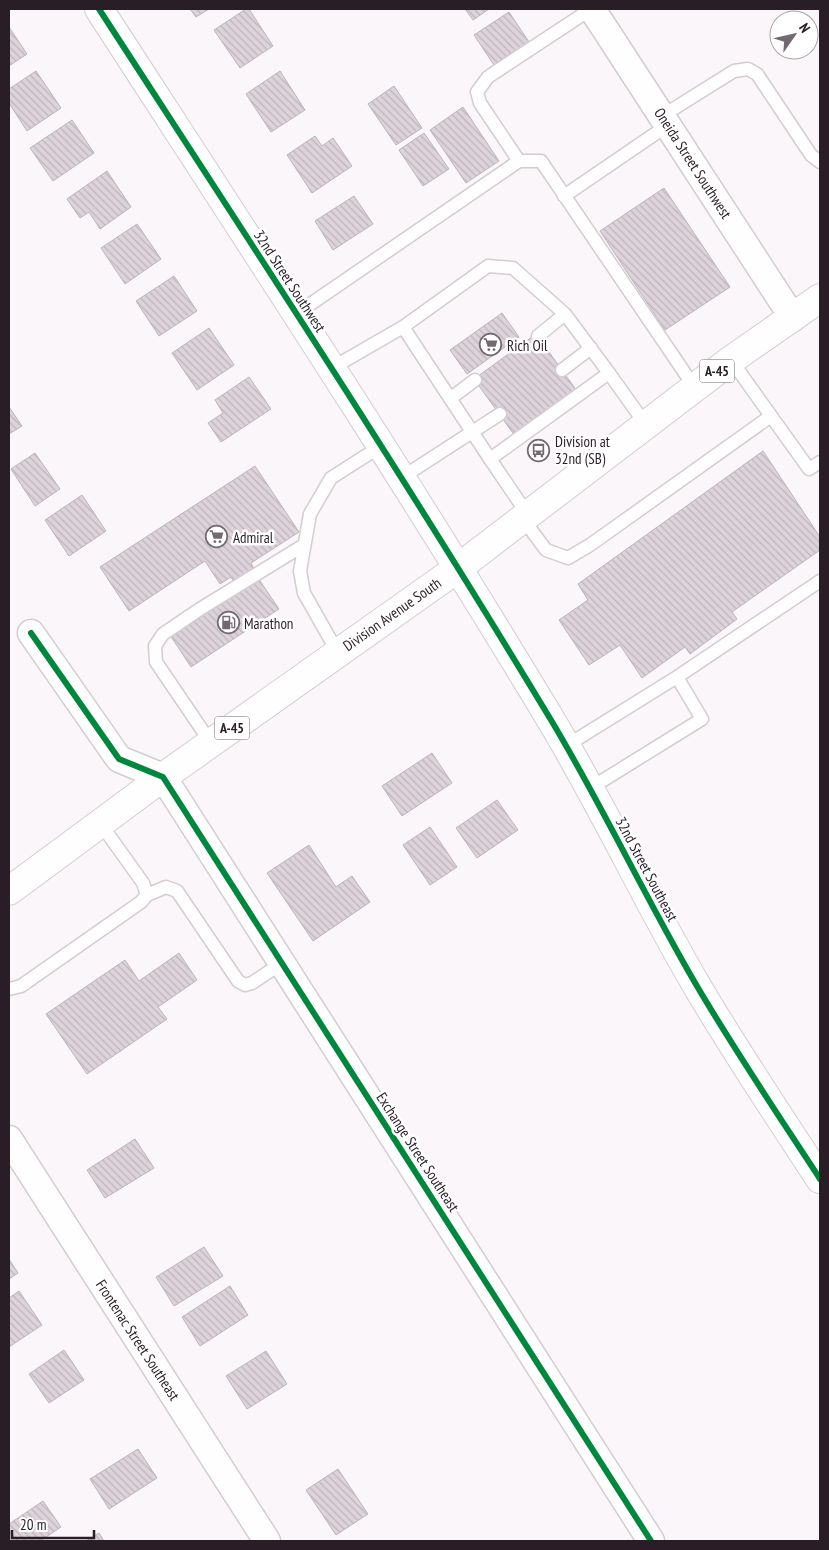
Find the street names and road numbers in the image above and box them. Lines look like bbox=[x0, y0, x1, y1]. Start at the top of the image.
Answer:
street label: Oneida Street Southwest bbox=[650, 104, 736, 222]
street label: 32nd Street Southwest bbox=[250, 226, 330, 336]
road number: A-45 bbox=[700, 360, 734, 382]
street label: Division Avenue South bbox=[339, 573, 445, 655]
road number: A-45 bbox=[214, 716, 250, 740]
street label: 32nd Street Southeast bbox=[611, 814, 683, 924]
street label: Exchange Street Southeast bbox=[372, 1089, 464, 1215]
street label: Frontenac Street Southeast bbox=[92, 1276, 184, 1404]

